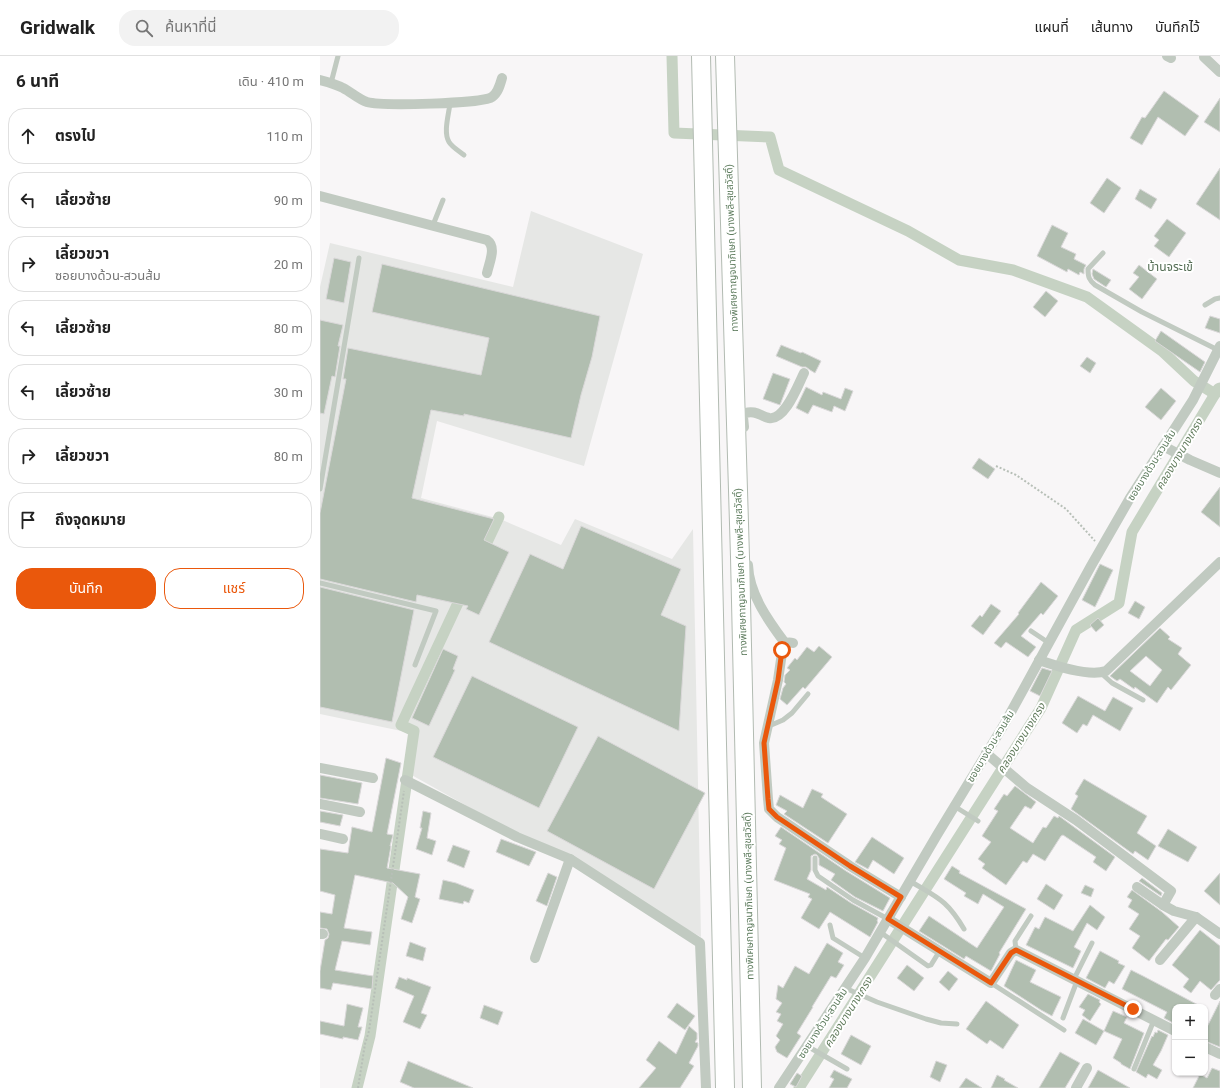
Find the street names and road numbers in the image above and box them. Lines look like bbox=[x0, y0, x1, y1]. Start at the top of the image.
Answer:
street label: ทางพิเศษกาญจนาภิเษก (บางพลี-สุขสวัสดิ์) bbox=[723, 164, 741, 332]
street label: ซอยบางด้วน-สวนส้ม bbox=[1125, 428, 1178, 503]
street label: ทางพิเศษกาญจนาภิเษก (บางพลี-สุขสวัสดิ์) bbox=[732, 488, 750, 656]
street label: ซอยบางด้วน-สวนส้ม bbox=[965, 709, 1016, 784]
street label: ทางพิเศษกาญจนาภิเษก (บางพลี-สุขสวัสดิ์) bbox=[741, 812, 756, 980]
street label: ซอยบางด้วน-สวนส้ม bbox=[796, 986, 849, 1060]

